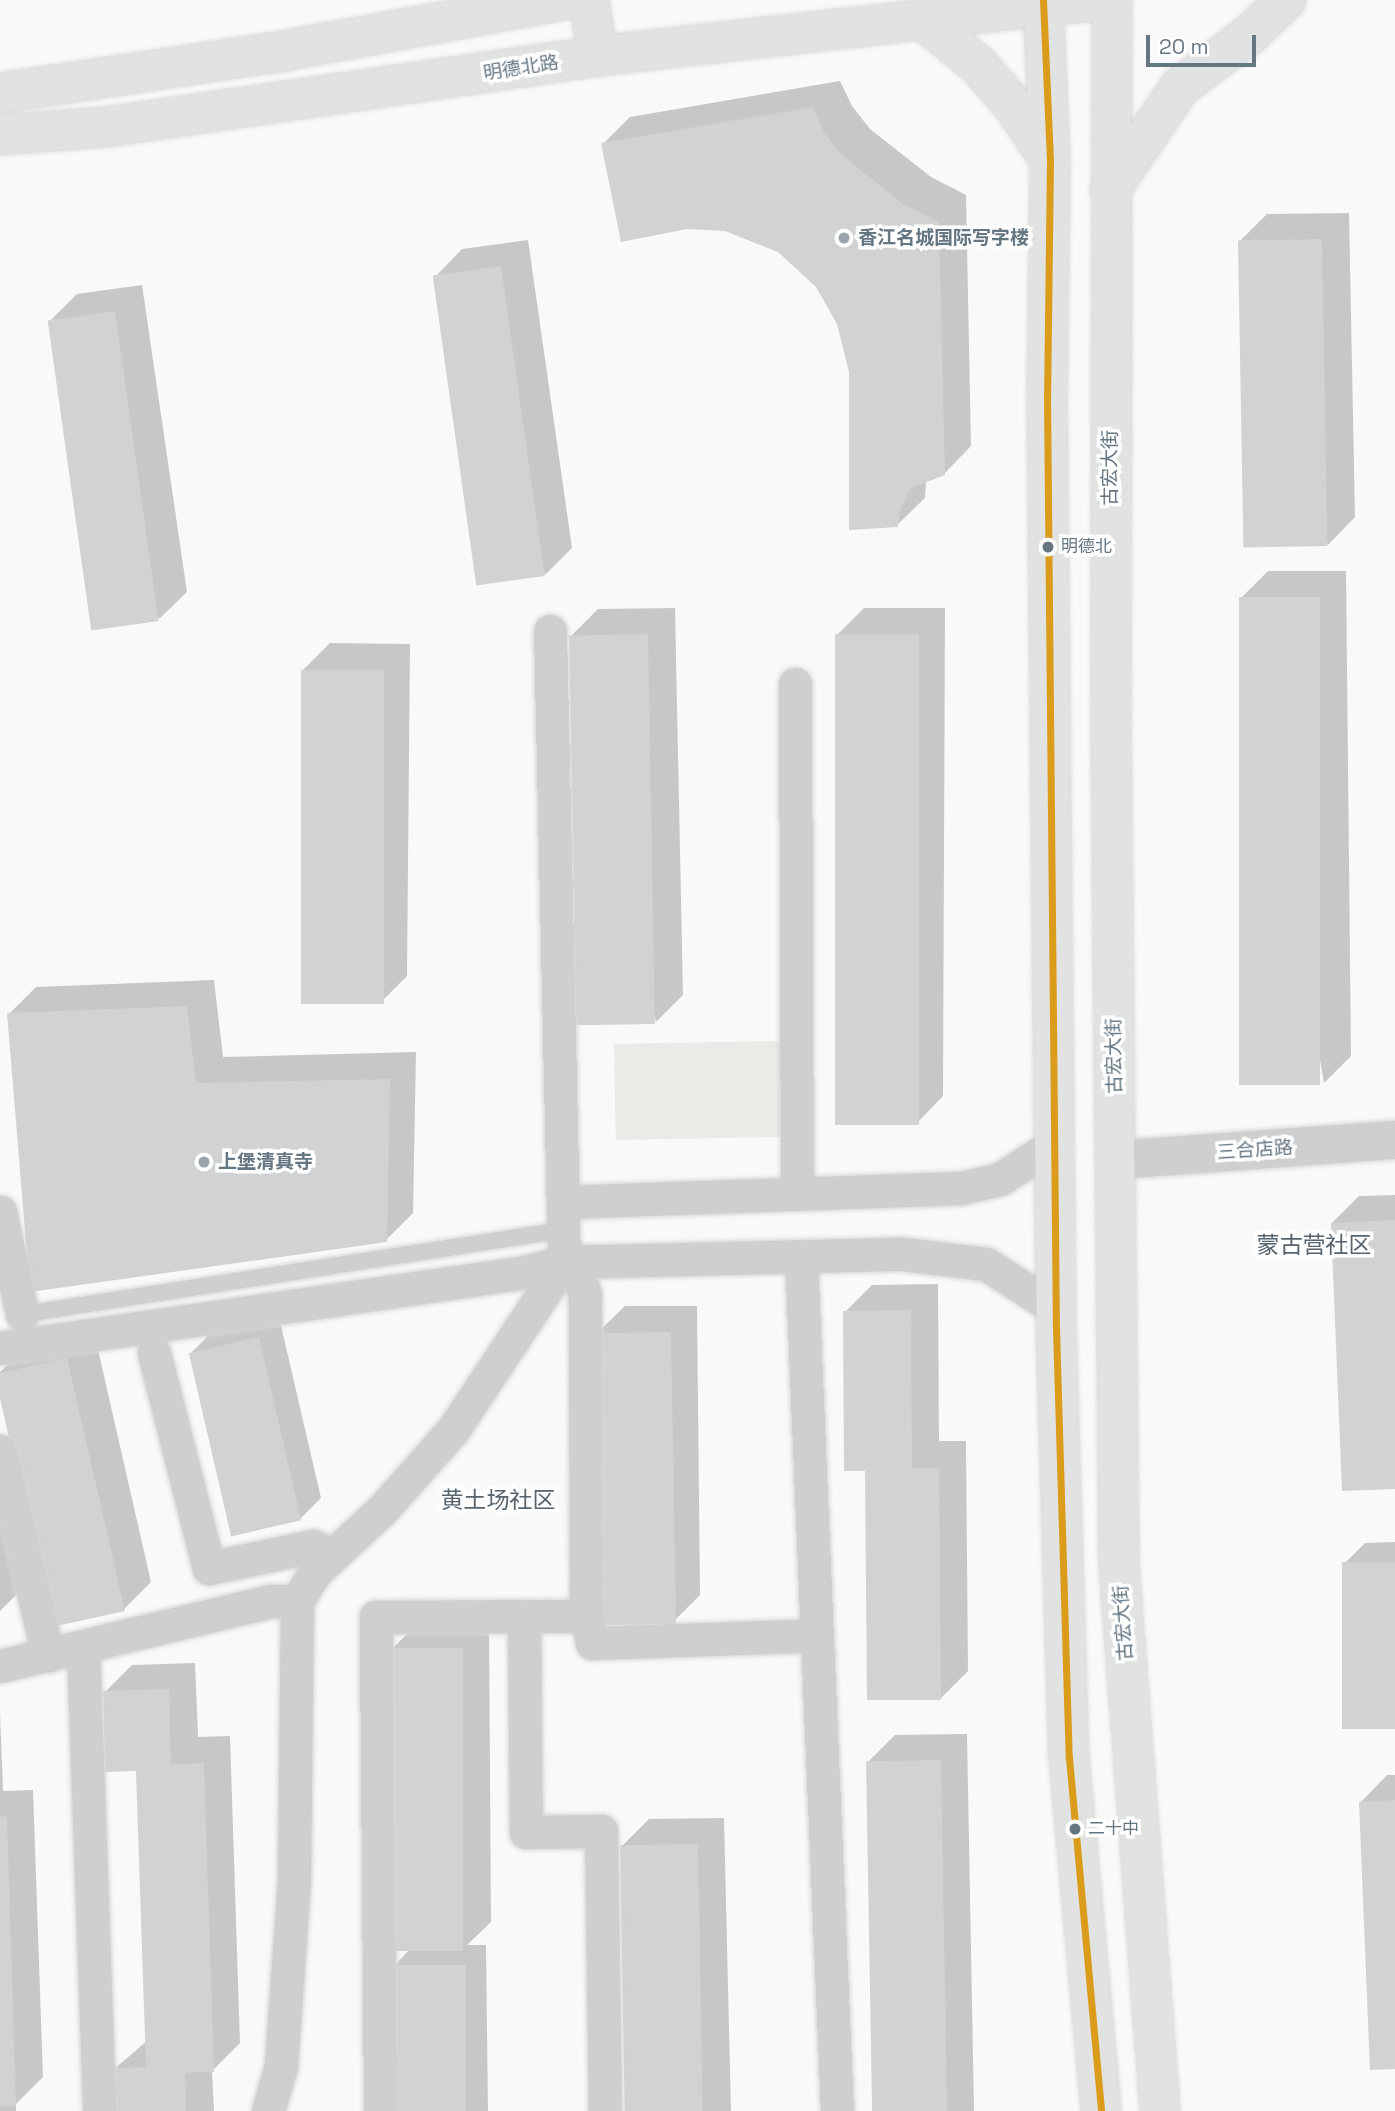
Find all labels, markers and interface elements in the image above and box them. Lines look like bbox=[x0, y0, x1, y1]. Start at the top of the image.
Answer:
scale bar bbox=[1150, 21, 1260, 65]
text: 20 m bbox=[1159, 33, 1209, 60]
street label: 明德北路 bbox=[482, 51, 560, 85]
place label: 香江名城国际写字楼 bbox=[858, 227, 1029, 249]
marker: 香江名城国际写字楼 bbox=[836, 230, 852, 246]
street label: 古宏大街 bbox=[1099, 430, 1121, 506]
place label: 明德北 bbox=[1061, 537, 1112, 557]
marker: 明德北 bbox=[1041, 540, 1055, 554]
street label: 古宏大街 bbox=[1102, 1018, 1126, 1094]
street label: 三合店路 bbox=[1216, 1136, 1294, 1164]
place label: 上堡清真寺 bbox=[218, 1151, 313, 1173]
marker: 上堡清真寺 bbox=[196, 1154, 212, 1170]
district label: 蒙古营社区 bbox=[1257, 1231, 1371, 1259]
district label: 黄土场社区 bbox=[441, 1486, 555, 1514]
street label: 古宏大街 bbox=[1109, 1584, 1137, 1662]
place label: 二十中 bbox=[1088, 1819, 1139, 1839]
marker: 二十中 bbox=[1068, 1822, 1082, 1836]

